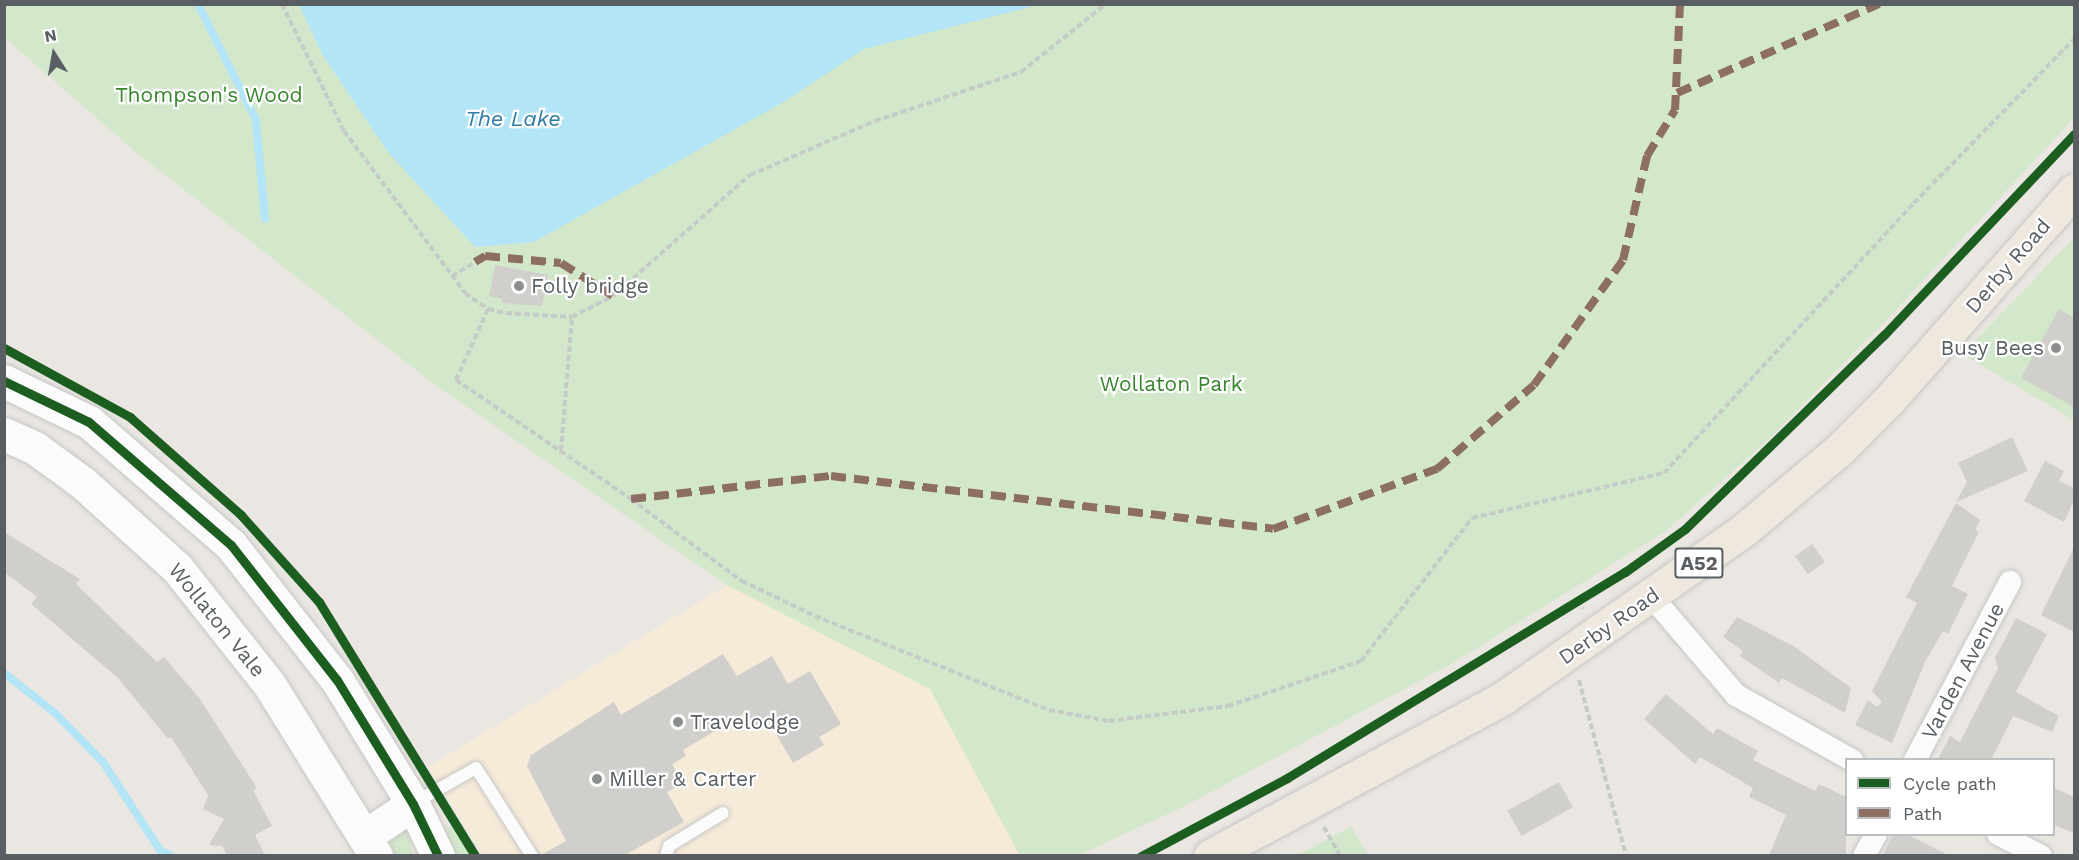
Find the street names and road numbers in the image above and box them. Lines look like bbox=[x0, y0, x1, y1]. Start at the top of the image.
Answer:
street label: Derby Road bbox=[1960, 213, 2056, 319]
road number: A52 bbox=[1674, 546, 1724, 580]
street label: Wollaton Vale bbox=[163, 557, 271, 683]
street label: Derby Road bbox=[1553, 582, 1665, 670]
street label: Varden Avenue bbox=[1916, 598, 2010, 744]

